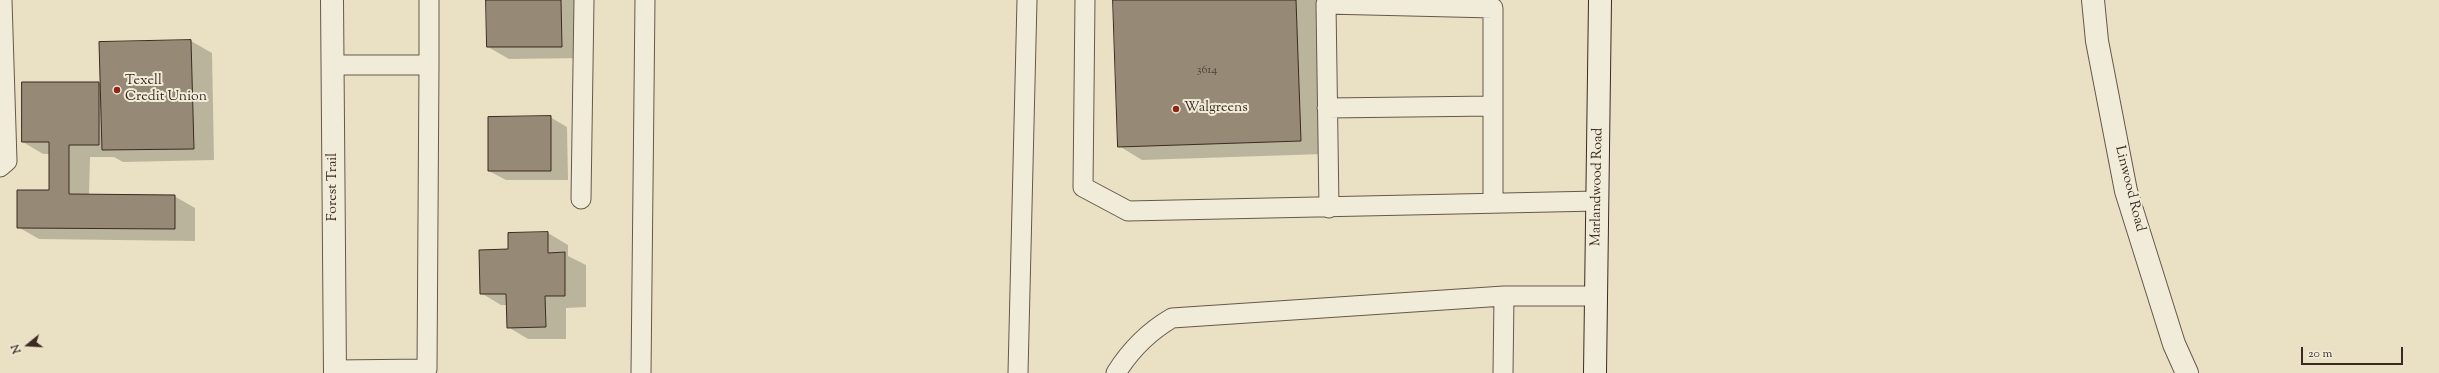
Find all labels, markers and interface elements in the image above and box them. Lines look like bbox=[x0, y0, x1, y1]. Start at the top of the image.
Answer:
house number: 3614 bbox=[1197, 64, 1217, 78]
place label: Texell Credit Union bbox=[125, 74, 207, 106]
marker: Texell Credit Union bbox=[112, 85, 122, 95]
place label: Walgreens bbox=[1184, 101, 1248, 117]
marker: Walgreens bbox=[1171, 104, 1181, 114]
street label: Marlandwood Road bbox=[1589, 128, 1607, 246]
street label: Linwood Road bbox=[2110, 144, 2148, 234]
street label: Forest Trail bbox=[326, 153, 342, 221]
north arrow bbox=[8, 325, 48, 365]
scale bar bbox=[2303, 339, 2405, 365]
text: N bbox=[8, 342, 26, 355]
text: 20 m bbox=[2308, 345, 2332, 363]

